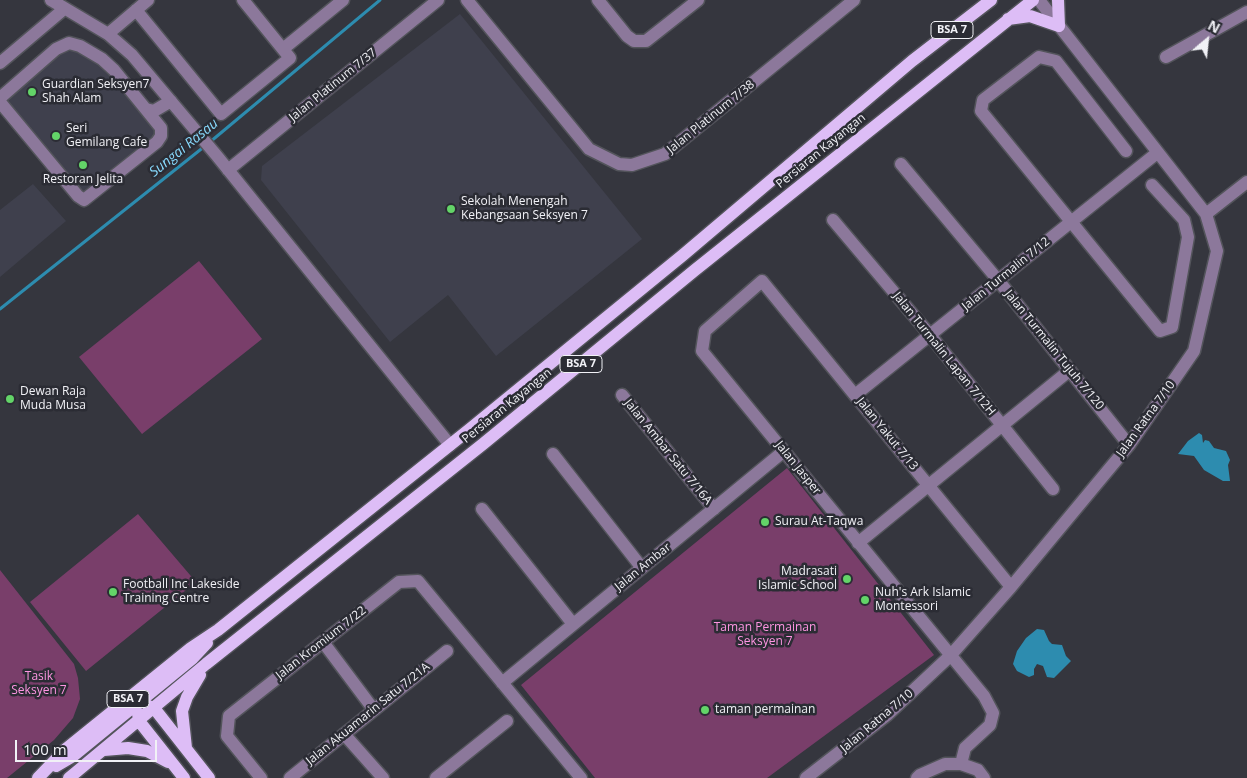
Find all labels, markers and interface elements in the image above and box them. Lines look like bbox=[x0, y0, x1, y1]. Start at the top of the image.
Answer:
north arrow bbox=[1182, 15, 1232, 65]
text: N bbox=[1205, 15, 1224, 37]
road number: BSA 7 bbox=[931, 22, 973, 38]
street label: Jalan Platinum 7/37 bbox=[286, 45, 380, 125]
street label: Jalan Platinum 7/38 bbox=[664, 77, 758, 157]
place label: Guardian Seksyen7 Shah Alam bbox=[42, 78, 149, 106]
marker: Guardian Seksyen7 Shah Alam bbox=[26, 86, 38, 98]
street label: Persiaran Kayangan bbox=[773, 111, 869, 191]
water label: Sungai Rasau bbox=[146, 115, 222, 181]
place label: Seri Gemilang Cafe bbox=[66, 122, 147, 150]
marker: Seri Gemilang Cafe bbox=[50, 130, 62, 142]
marker: Restoran Jelita bbox=[77, 159, 89, 171]
place label: Restoran Jelita bbox=[43, 173, 123, 187]
place label: Sekolah Menengah Kebangsaan Seksyen 7 bbox=[461, 195, 588, 223]
marker: Sekolah Menengah Kebangsaan Seksyen 7 bbox=[445, 203, 457, 215]
street label: Jalan Turmalin 7/12 bbox=[959, 234, 1053, 314]
street label: Jalan Turmalin Tujuh 7/120 bbox=[1001, 287, 1107, 413]
street label: Jalan Turmalin Lapan 7/12H bbox=[890, 289, 998, 419]
road number: BSA 7 bbox=[560, 356, 602, 372]
street label: Persiaran Kayangan bbox=[459, 366, 555, 446]
street label: Jalan Ratna 7/10 bbox=[1114, 378, 1178, 460]
place label: Dewan Raja Muda Musa bbox=[20, 385, 86, 413]
marker: Dewan Raja Muda Musa bbox=[4, 393, 16, 405]
street label: Jalan Yakut 7/13 bbox=[853, 395, 921, 473]
street label: Jalan Ambar Satu 7/16A bbox=[621, 396, 715, 508]
street label: Jalan Jasper bbox=[772, 438, 824, 498]
place label: Surau At-Taqwa bbox=[775, 515, 863, 529]
marker: Surau At-Taqwa bbox=[759, 516, 771, 528]
street label: Jalan Ambar bbox=[612, 540, 674, 594]
place label: Madrasati Islamic School bbox=[758, 565, 837, 593]
marker: Madrasati Islamic School bbox=[841, 573, 853, 585]
place label: Football Inc Lakeside Training Centre bbox=[123, 578, 239, 606]
marker: Football Inc Lakeside Training Centre bbox=[107, 586, 119, 598]
place label: Nuh's Ark Islamic Montessori bbox=[875, 586, 971, 614]
marker: Nuh's Ark Islamic Montessori bbox=[859, 594, 871, 606]
street label: Jalan Kromium 7/22 bbox=[273, 603, 369, 683]
park label: Taman Permainan Seksyen 7 bbox=[714, 621, 816, 649]
street label: Jalan Akuamarin Satu 7/21A bbox=[303, 660, 433, 768]
park label: Tasik Seksyen 7 bbox=[11, 670, 67, 698]
street label: Jalan Ratna 7/10 bbox=[838, 686, 916, 756]
road number: BSA 7 bbox=[107, 691, 149, 708]
place label: taman permainan bbox=[715, 703, 815, 717]
marker: taman permainan bbox=[699, 704, 711, 716]
scale bar bbox=[18, 730, 160, 762]
text: 100 m bbox=[23, 739, 67, 759]

